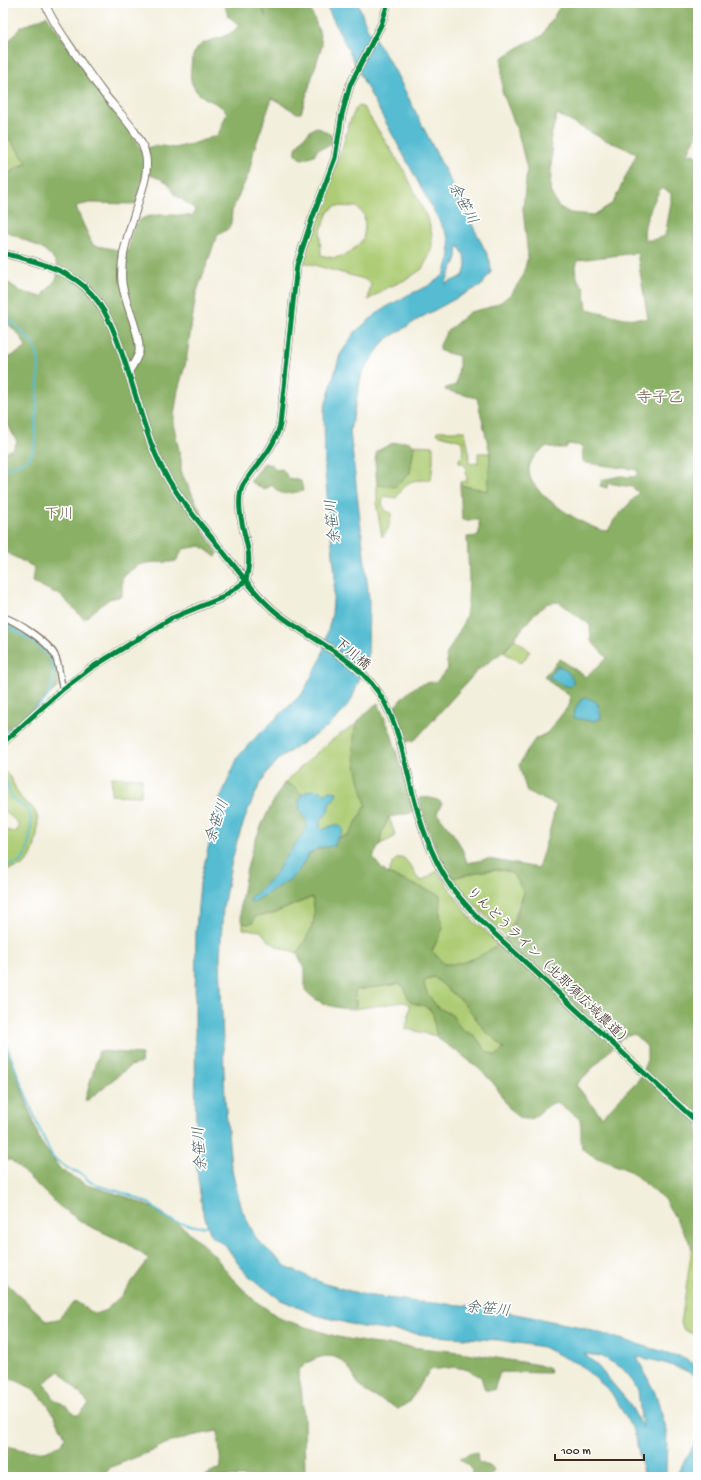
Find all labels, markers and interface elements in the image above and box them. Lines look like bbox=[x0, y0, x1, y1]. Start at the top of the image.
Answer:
water label: 余笹川 bbox=[444, 179, 482, 228]
district label: 寺子乙 bbox=[636, 389, 684, 409]
water label: 余笹川 bbox=[322, 498, 345, 545]
district label: 下川 bbox=[44, 506, 74, 524]
street label: 下川橋 bbox=[330, 635, 373, 675]
water label: 余笹川 bbox=[201, 797, 234, 846]
street label: りんどうライン（北那須広域農道） bbox=[462, 884, 635, 1052]
water label: 余笹川 bbox=[189, 1126, 212, 1172]
water label: 余笹川 bbox=[464, 1298, 511, 1321]
scale bar bbox=[555, 1436, 644, 1462]
text: 100 m bbox=[560, 1445, 591, 1459]

